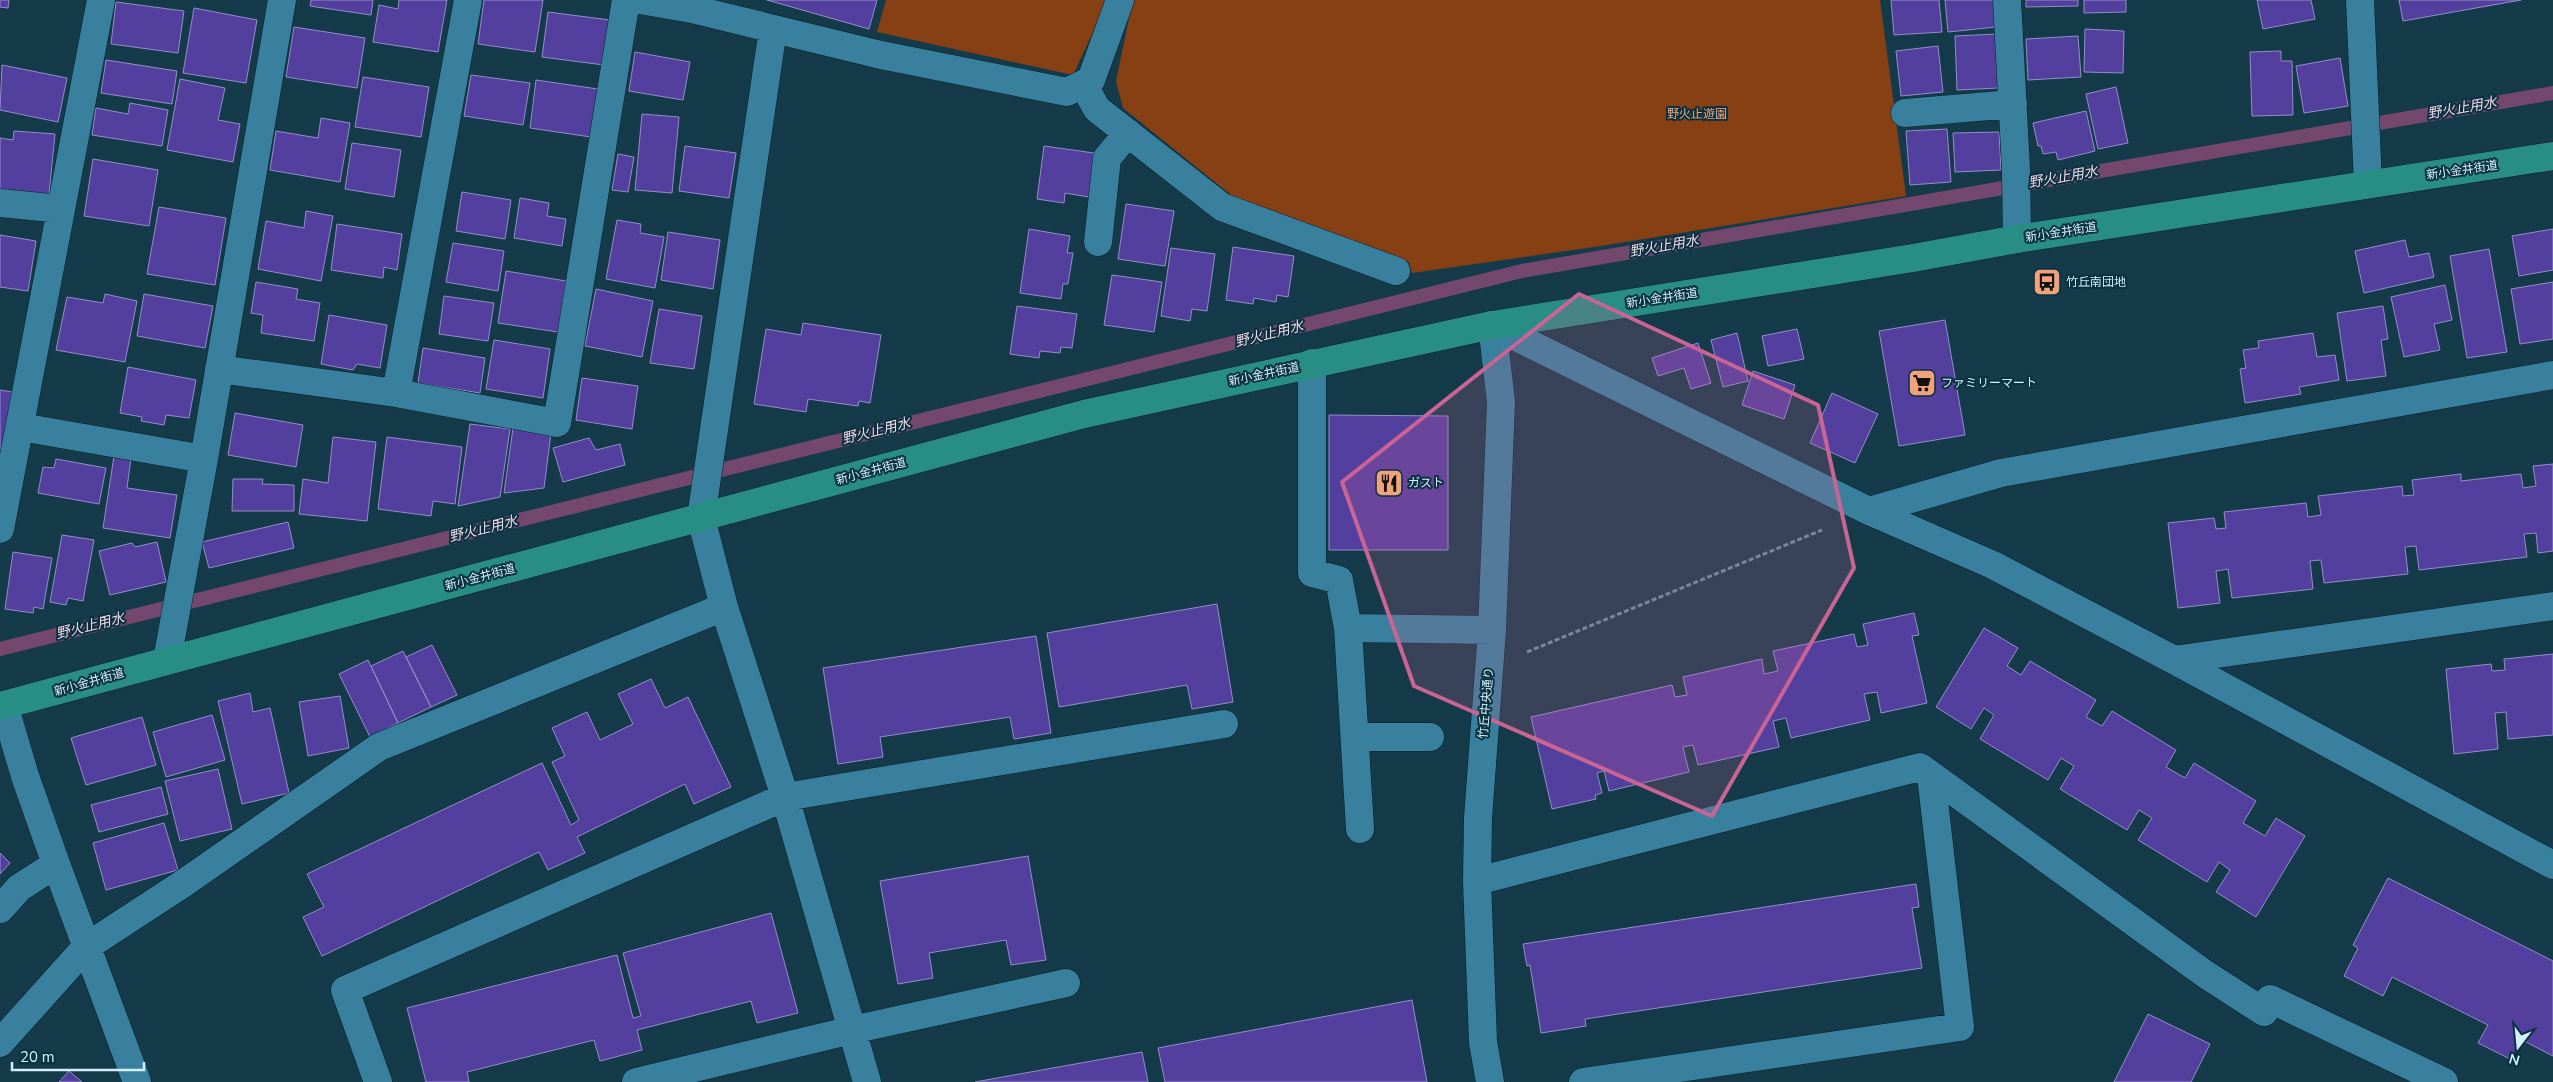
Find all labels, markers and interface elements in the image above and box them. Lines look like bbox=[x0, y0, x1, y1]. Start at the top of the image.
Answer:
water label: 野火止用水 bbox=[2426, 92, 2500, 123]
park label: 野火止遊園 bbox=[1667, 106, 1727, 122]
street label: 新小金井街道 bbox=[2425, 157, 2499, 183]
water label: 野火止用水 bbox=[2027, 161, 2101, 192]
street label: 新小金井街道 bbox=[2024, 218, 2098, 246]
water label: 野火止用水 bbox=[1628, 230, 1702, 261]
bus stop icon: 竹丘南団地 bbox=[2032, 267, 2062, 297]
place label: 竹丘南団地 bbox=[2066, 274, 2126, 290]
street label: 新小金井街道 bbox=[1625, 284, 1699, 312]
water label: 野火止用水 bbox=[1233, 316, 1307, 352]
street label: 新小金井街道 bbox=[1227, 359, 1301, 389]
supermarket icon: ファミリーマート bbox=[1907, 368, 1937, 398]
place label: ファミリーマート bbox=[1941, 375, 2037, 391]
water label: 野火止用水 bbox=[840, 413, 914, 449]
street label: 新小金井街道 bbox=[834, 454, 908, 488]
restaurant icon: ガスト bbox=[1374, 468, 1404, 498]
place label: ガスト bbox=[1408, 475, 1444, 491]
water label: 野火止用水 bbox=[447, 511, 521, 547]
street label: 新小金井街道 bbox=[443, 560, 517, 594]
water label: 野火止用水 bbox=[54, 608, 128, 644]
street label: 新小金井街道 bbox=[52, 664, 126, 700]
street label: 竹丘中央通り bbox=[1475, 666, 1497, 740]
north arrow bbox=[2493, 1022, 2543, 1072]
scale bar bbox=[12, 1040, 145, 1072]
text: 20 m bbox=[20, 1047, 55, 1067]
text: N bbox=[2507, 1048, 2522, 1070]

